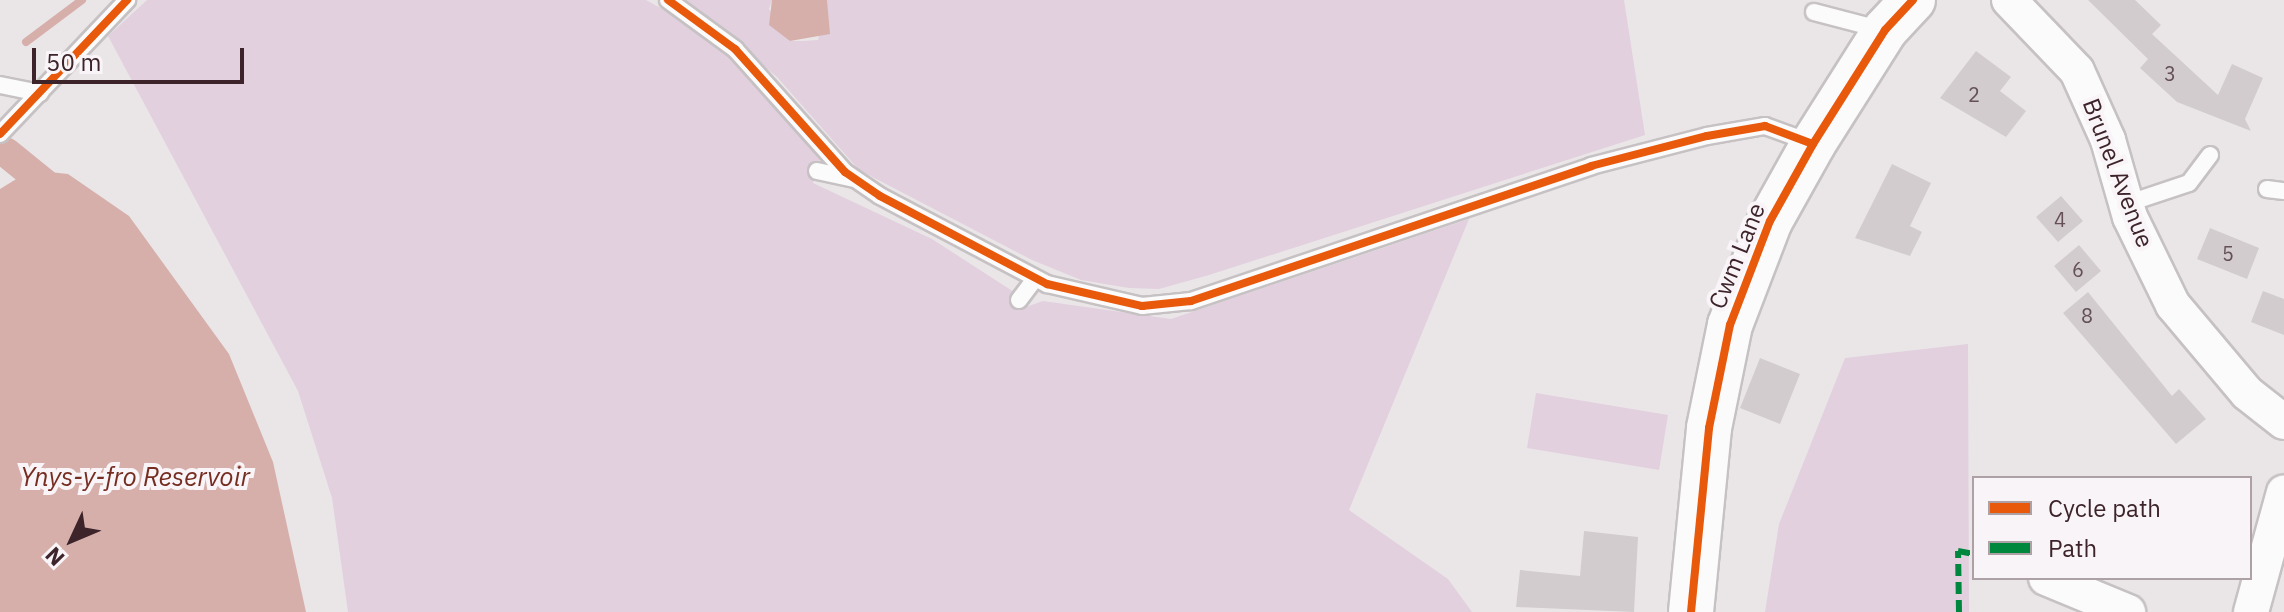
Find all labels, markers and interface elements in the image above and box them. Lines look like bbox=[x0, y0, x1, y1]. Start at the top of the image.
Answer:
scale bar bbox=[36, 32, 248, 82]
text: 50 m bbox=[46, 46, 101, 78]
house number: 3 bbox=[2164, 61, 2176, 85]
house number: 2 bbox=[1968, 82, 1980, 106]
street label: Brunel Avenue bbox=[2076, 94, 2160, 252]
street label: Cwm Lane bbox=[1703, 199, 1771, 313]
house number: 4 bbox=[2054, 207, 2066, 231]
house number: 5 bbox=[2222, 241, 2234, 265]
house number: 6 bbox=[2072, 257, 2084, 281]
house number: 8 bbox=[2081, 303, 2093, 327]
water label: Ynys-y-fro Reservoir bbox=[20, 461, 250, 493]
legend bbox=[1972, 476, 2252, 580]
text: Cycle path bbox=[2048, 492, 2161, 524]
north arrow bbox=[32, 500, 112, 580]
text: Path bbox=[2048, 532, 2097, 564]
text: N bbox=[38, 541, 70, 573]

